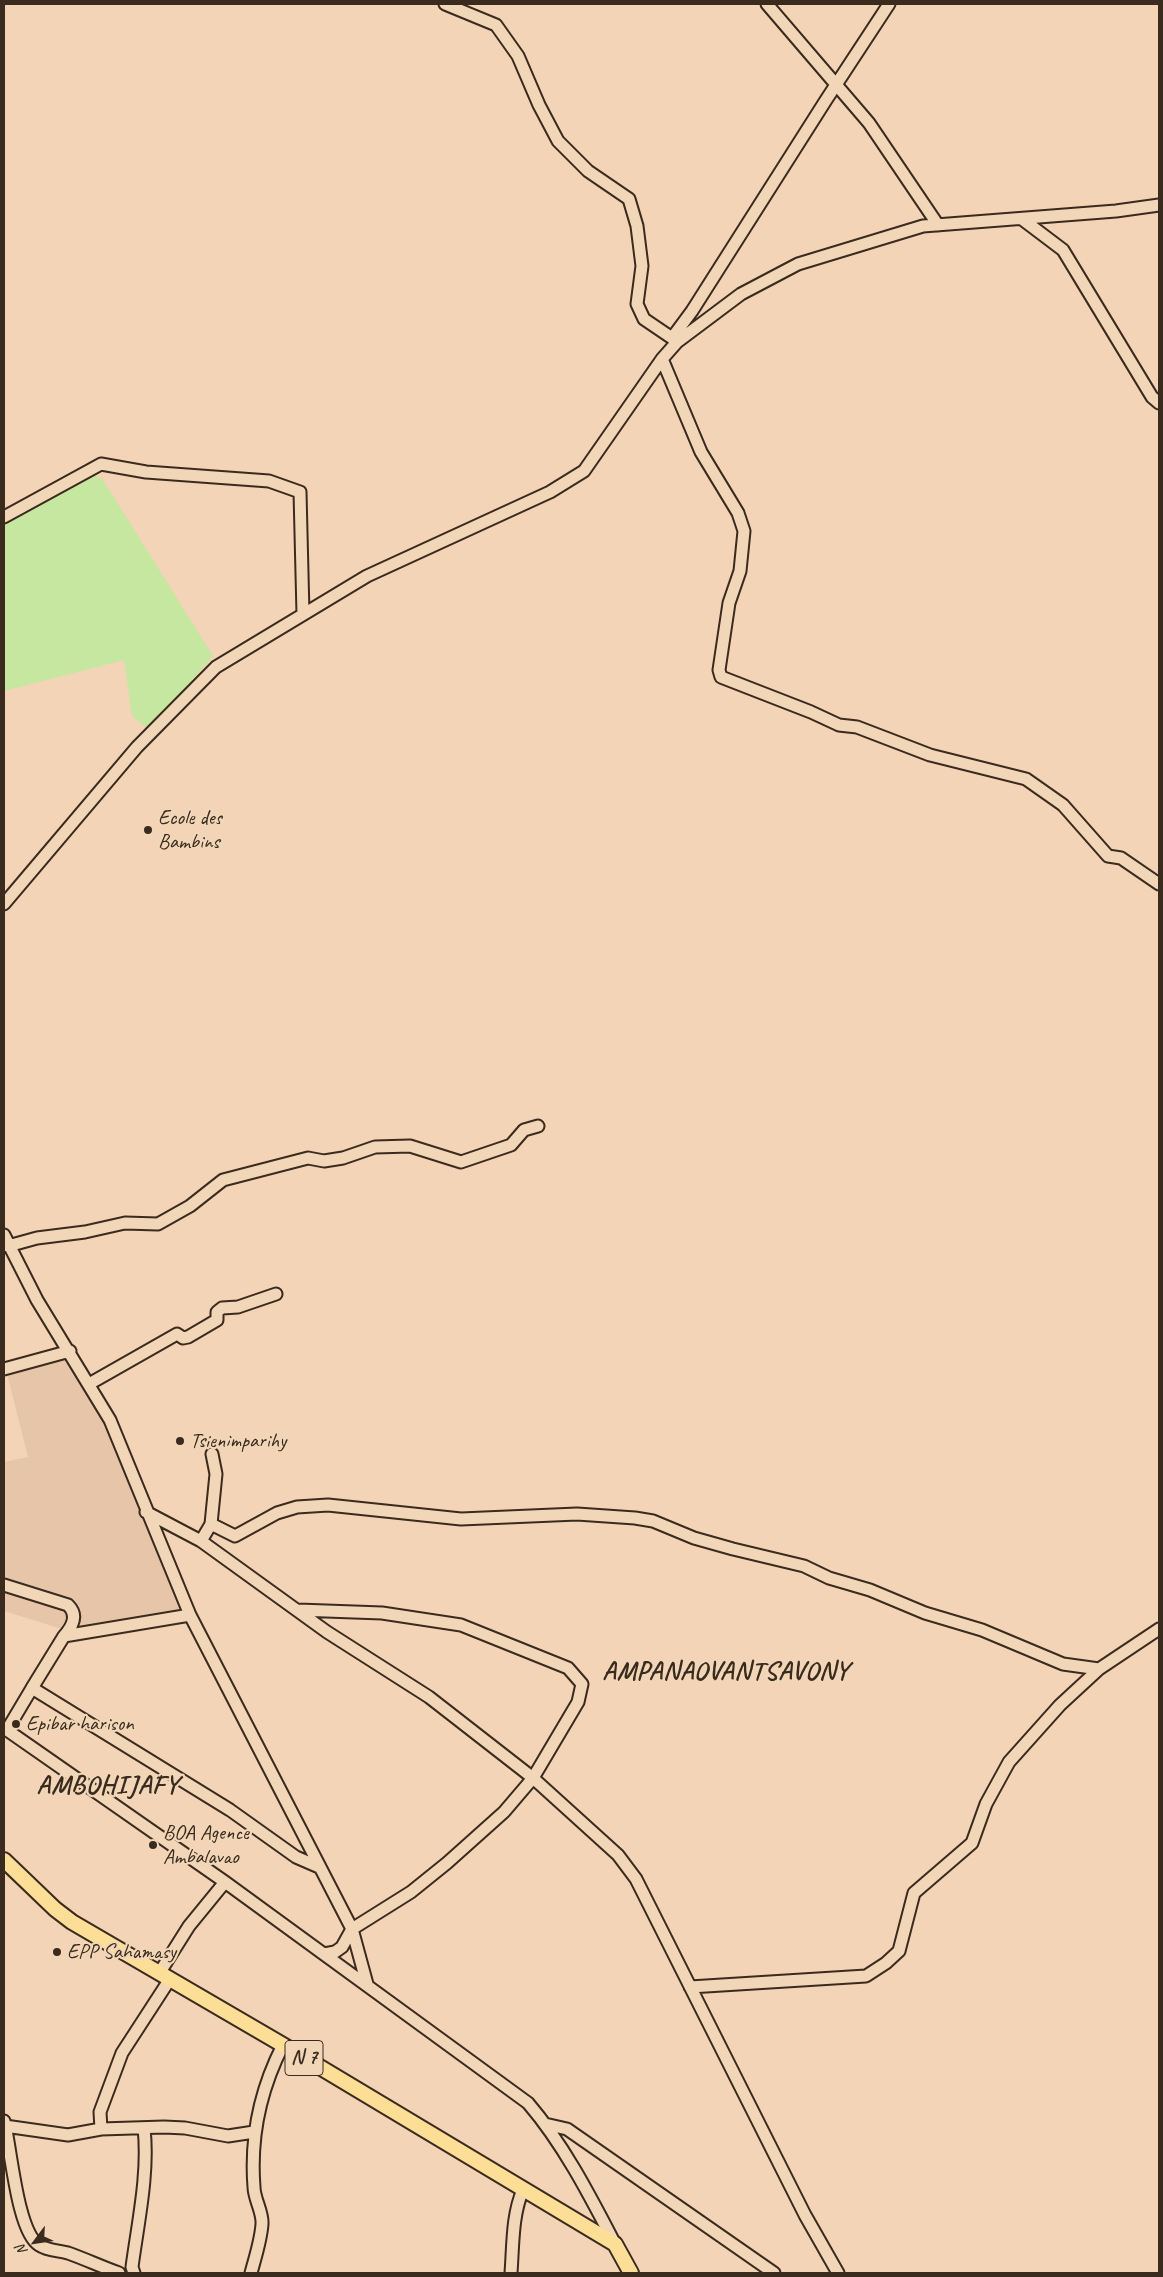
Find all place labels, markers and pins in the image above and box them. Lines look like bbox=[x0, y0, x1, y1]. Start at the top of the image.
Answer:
place label: Ecole des Bambins bbox=[158, 805, 222, 855]
marker: Ecole des Bambins bbox=[142, 824, 154, 836]
place label: Tsienimparihy bbox=[190, 1428, 286, 1454]
marker: Tsienimparihy bbox=[174, 1435, 186, 1447]
place label: Epibar harison bbox=[26, 1711, 134, 1737]
marker: Epibar harison bbox=[10, 1718, 22, 1730]
place label: BOA Agence Ambalavao bbox=[163, 1820, 249, 1870]
marker: BOA Agence Ambalavao bbox=[147, 1839, 159, 1851]
place label: EPP Sahamasy bbox=[67, 1939, 176, 1965]
marker: EPP Sahamasy bbox=[51, 1946, 63, 1958]

